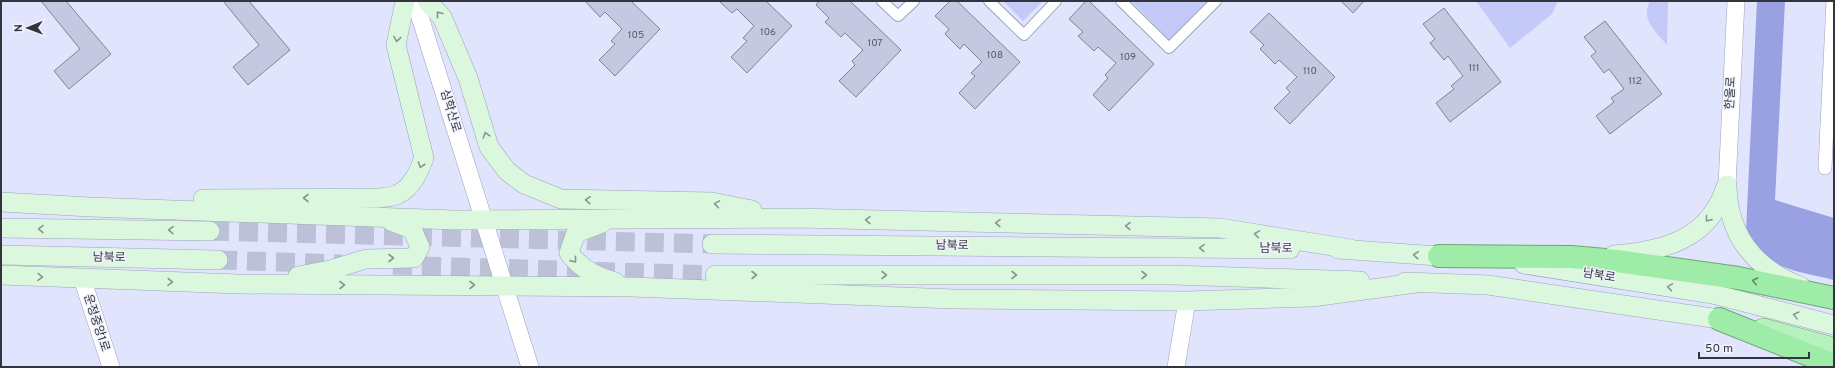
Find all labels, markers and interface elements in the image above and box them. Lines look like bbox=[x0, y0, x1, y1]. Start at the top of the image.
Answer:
north arrow bbox=[8, 8, 48, 48]
one-way arrow bbox=[437, 12, 444, 19]
text: N bbox=[12, 24, 26, 32]
house number: 106 bbox=[760, 26, 776, 39]
house number: 105 bbox=[628, 29, 644, 42]
one-way arrow bbox=[394, 36, 402, 42]
house number: 107 bbox=[867, 37, 883, 50]
house number: 108 bbox=[987, 49, 1003, 62]
house number: 109 bbox=[1120, 51, 1136, 64]
house number: 111 bbox=[1468, 62, 1480, 75]
house number: 110 bbox=[1303, 65, 1317, 78]
house number: 112 bbox=[1628, 75, 1642, 88]
street label: 한울로 bbox=[1722, 76, 1740, 110]
street label: 심학산로 bbox=[436, 88, 464, 134]
one-way arrow bbox=[482, 132, 490, 139]
one-way arrow bbox=[418, 162, 426, 169]
one-way arrow bbox=[303, 194, 309, 202]
one-way arrow bbox=[585, 196, 591, 204]
one-way arrow bbox=[714, 200, 721, 208]
one-way arrow bbox=[1705, 214, 1712, 221]
one-way arrow bbox=[865, 216, 871, 224]
one-way arrow bbox=[995, 219, 1001, 227]
one-way arrow bbox=[1125, 222, 1131, 230]
one-way arrow bbox=[38, 225, 44, 233]
one-way arrow bbox=[168, 226, 174, 234]
one-way arrow bbox=[1254, 230, 1260, 239]
street label: 남북로 bbox=[935, 238, 969, 254]
street label: 남북로 bbox=[1259, 241, 1293, 257]
one-way arrow bbox=[1199, 244, 1205, 252]
street label: 남북로 bbox=[92, 250, 126, 266]
one-way arrow bbox=[1413, 250, 1419, 259]
one-way arrow bbox=[388, 254, 394, 263]
one-way arrow bbox=[570, 255, 577, 262]
street label: 남북로 bbox=[1581, 266, 1617, 286]
one-way arrow bbox=[751, 271, 757, 279]
one-way arrow bbox=[881, 271, 887, 279]
one-way arrow bbox=[1011, 271, 1017, 279]
one-way arrow bbox=[1141, 271, 1147, 279]
one-way arrow bbox=[37, 273, 43, 281]
one-way arrow bbox=[167, 277, 173, 286]
one-way arrow bbox=[1752, 278, 1758, 286]
one-way arrow bbox=[339, 281, 345, 289]
one-way arrow bbox=[469, 281, 475, 289]
one-way arrow bbox=[1666, 284, 1673, 292]
street label: 운정중앙1로 bbox=[79, 292, 113, 354]
one-way arrow bbox=[1793, 311, 1800, 320]
scale bar bbox=[1699, 334, 1809, 360]
text: 50 m bbox=[1705, 341, 1733, 357]

